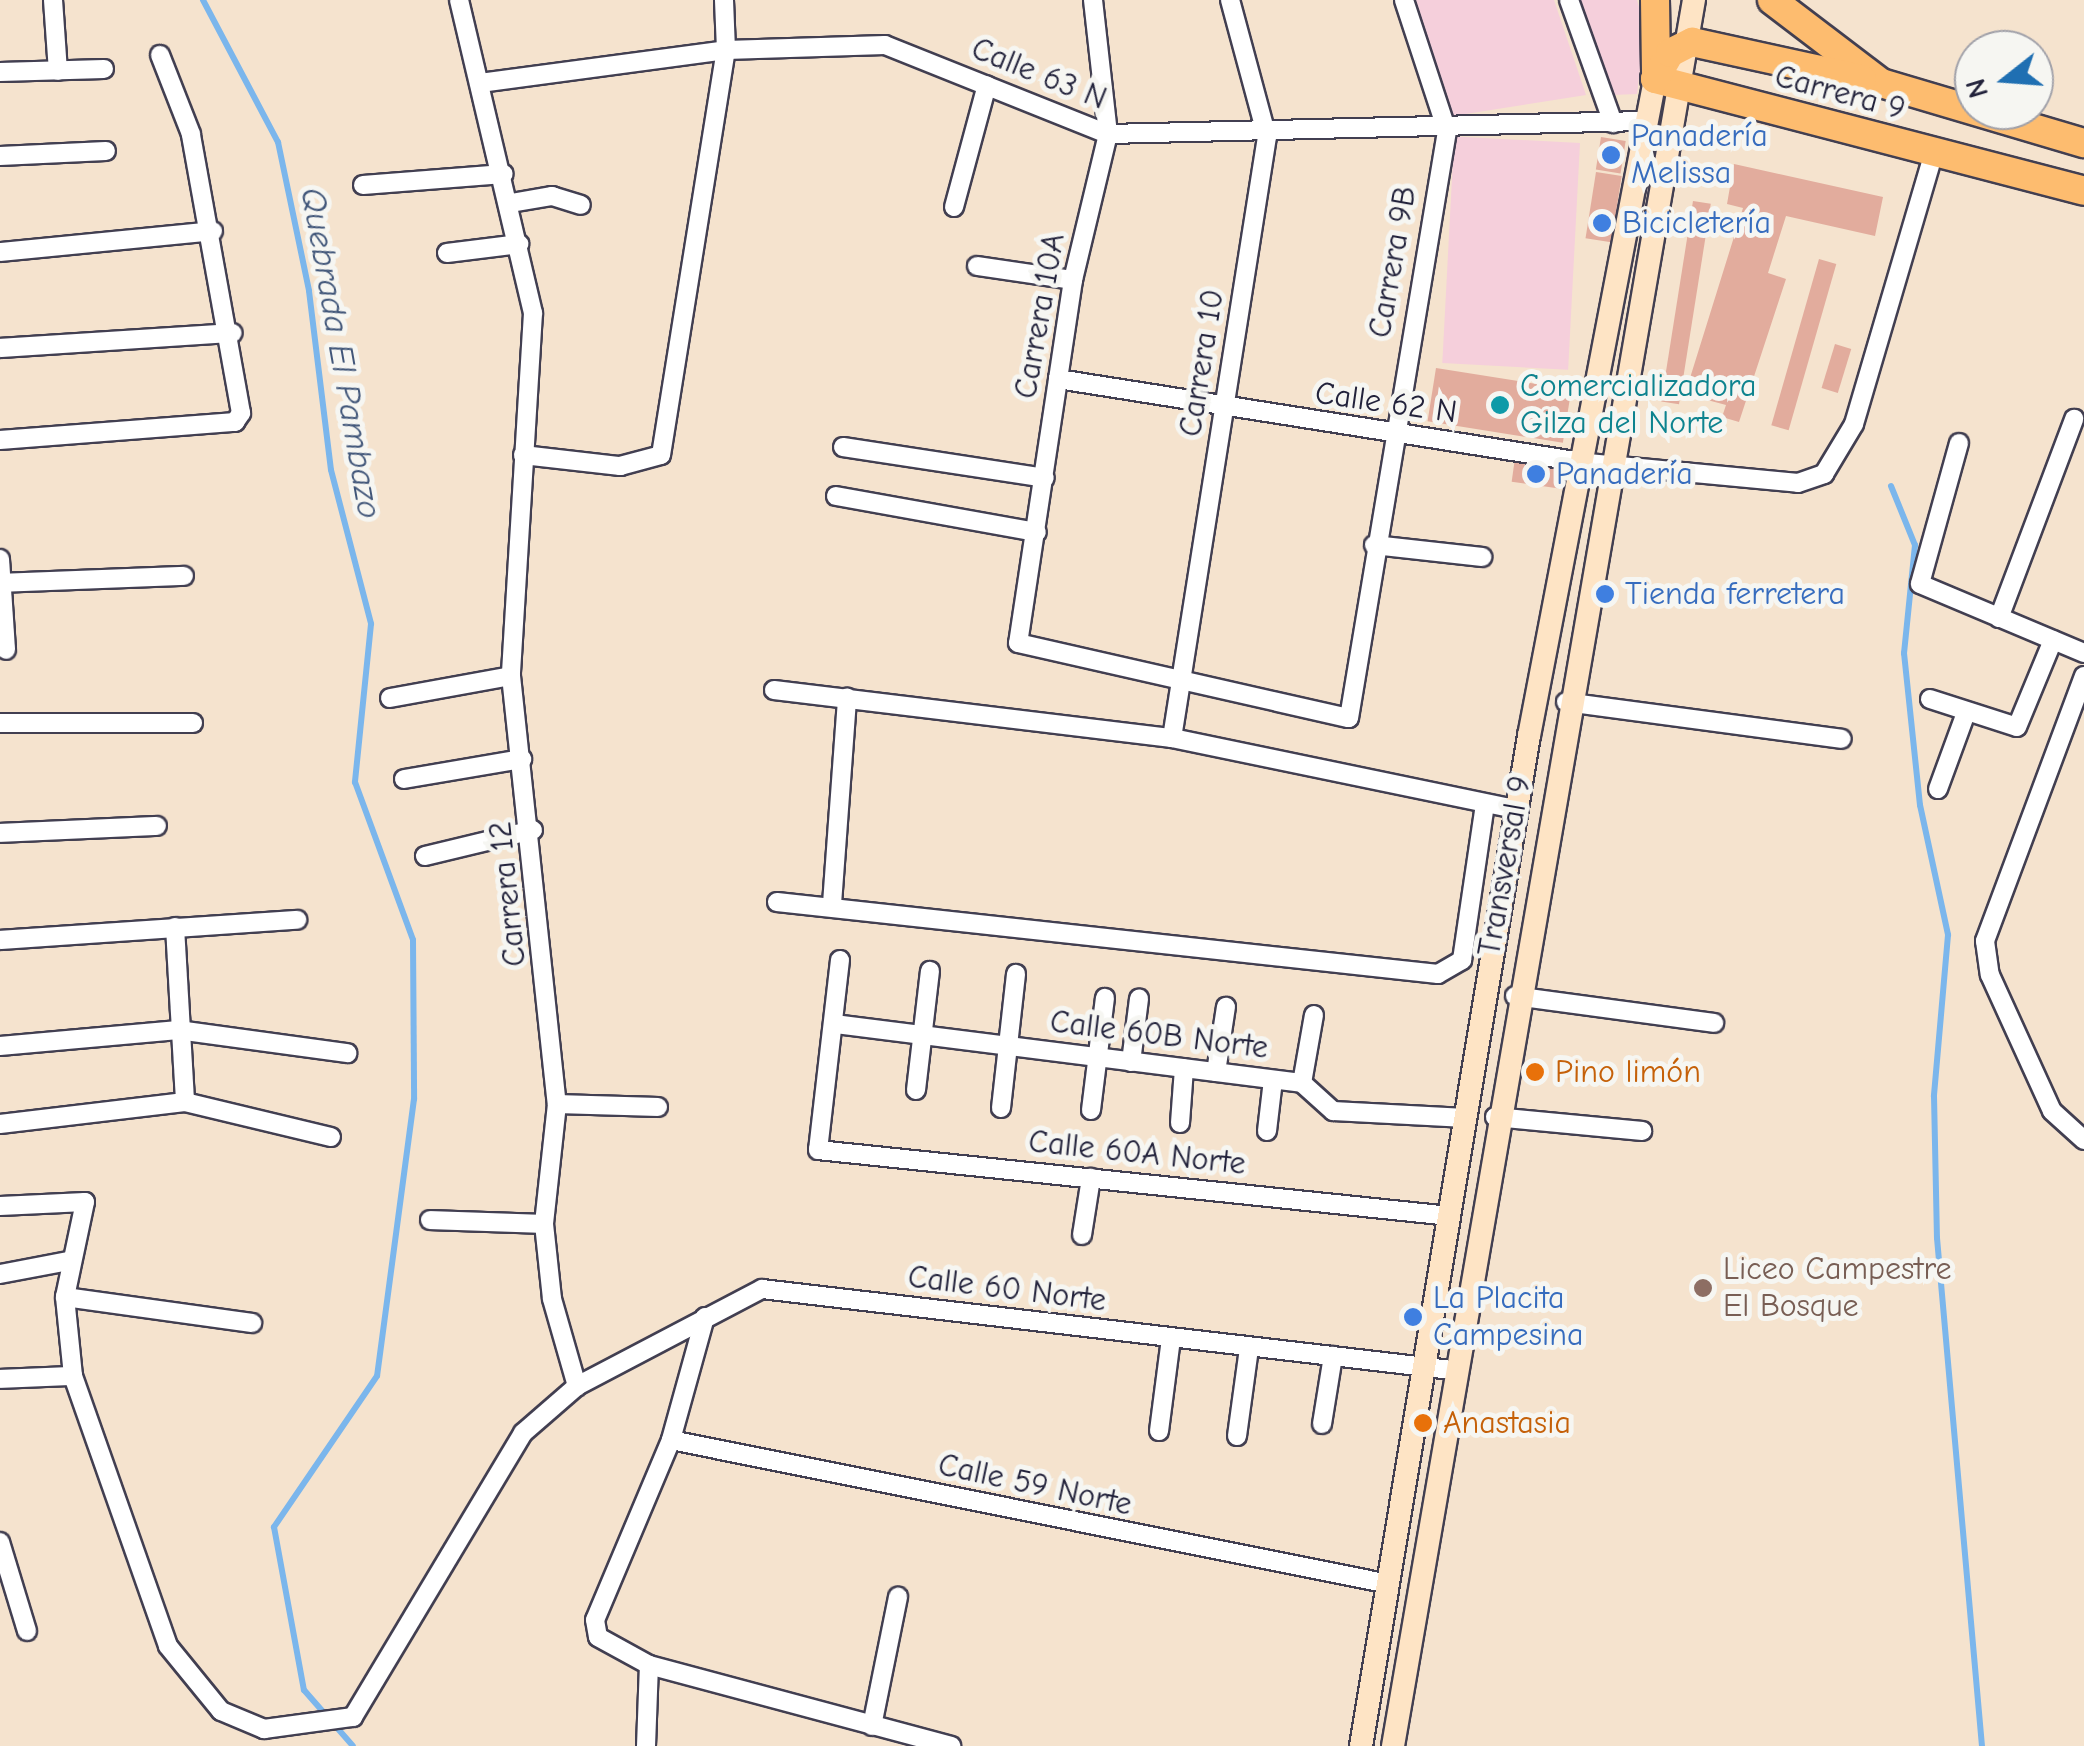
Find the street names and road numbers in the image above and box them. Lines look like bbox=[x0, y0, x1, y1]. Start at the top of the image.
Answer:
street label: Calle 63 N bbox=[966, 30, 1112, 118]
street label: Carrera 9 bbox=[1771, 57, 1909, 129]
street label: Carrera 9B bbox=[1361, 183, 1425, 341]
street label: Carrera 10A bbox=[1007, 230, 1073, 402]
street label: Carrera 10 bbox=[1171, 287, 1233, 439]
street label: Calle 62 N bbox=[1313, 374, 1459, 432]
street label: Transversal 9 bbox=[1470, 773, 1540, 959]
street label: Carrera 12 bbox=[481, 820, 535, 968]
street label: Calle 60B Norte bbox=[1048, 1003, 1270, 1067]
street label: Calle 60A Norte bbox=[1027, 1123, 1247, 1183]
street label: Calle 60 Norte bbox=[906, 1258, 1108, 1320]
street label: Calle 59 Norte bbox=[935, 1446, 1135, 1524]

